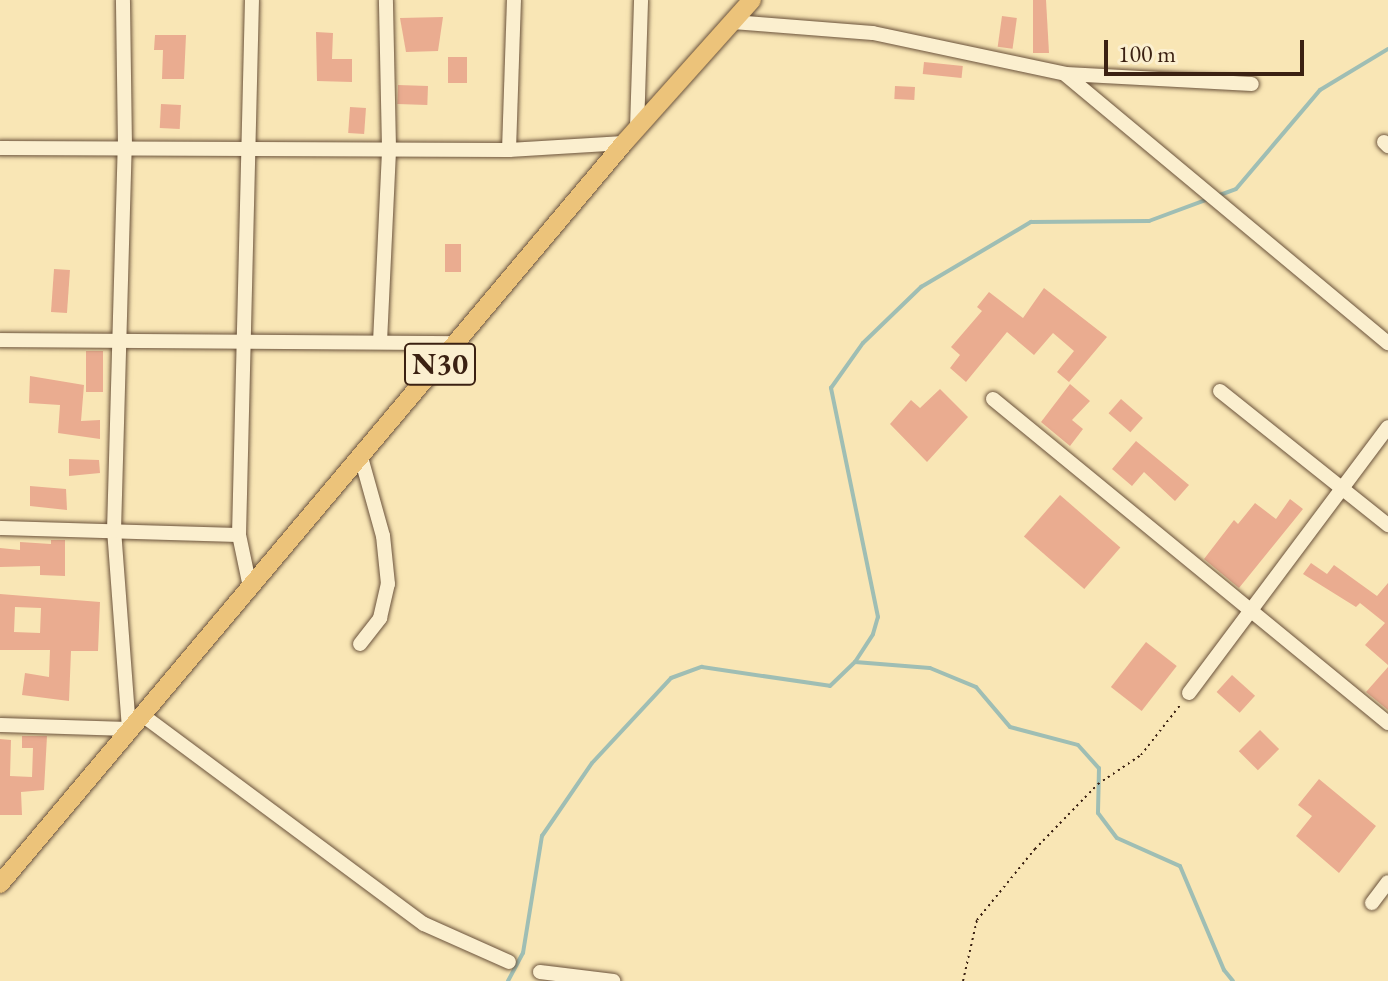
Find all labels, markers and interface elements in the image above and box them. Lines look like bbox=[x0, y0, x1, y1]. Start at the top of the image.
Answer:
scale bar bbox=[1108, 24, 1308, 74]
text: 100 m bbox=[1118, 38, 1176, 69]
road number: N30 bbox=[402, 338, 478, 390]

